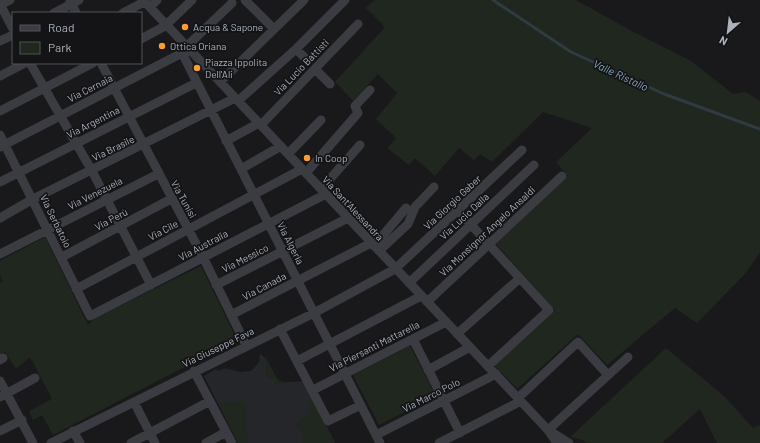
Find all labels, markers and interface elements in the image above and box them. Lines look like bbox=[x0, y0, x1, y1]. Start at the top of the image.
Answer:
legend bbox=[12, 12, 142, 64]
north arrow bbox=[708, 12, 748, 52]
text: Road bbox=[48, 20, 75, 34]
place label: Acqua & Sapone bbox=[193, 21, 263, 33]
marker: Acqua & Sapone bbox=[180, 22, 190, 32]
text: N bbox=[717, 34, 729, 49]
street label: Via Lucio Battisti bbox=[271, 36, 331, 98]
text: Park bbox=[48, 40, 72, 54]
place label: Ottica Oriana bbox=[170, 40, 226, 52]
marker: Ottica Oriana bbox=[157, 41, 167, 51]
place label: Piazza Ippolita Dell'Ali bbox=[205, 56, 267, 80]
water label: Valle Ristallo bbox=[591, 57, 651, 93]
marker: Piazza Ippolita Dell'Ali bbox=[192, 63, 202, 73]
street label: Via Cernaia bbox=[66, 72, 114, 104]
street label: Via Argentina bbox=[64, 104, 122, 140]
street label: Via Brasile bbox=[90, 133, 136, 163]
place label: In Coop bbox=[315, 152, 347, 164]
marker: In Coop bbox=[302, 153, 312, 163]
street label: Via Giorgio Gaber bbox=[421, 172, 483, 232]
street label: Via Sant'Alessandra bbox=[320, 173, 386, 243]
street label: Via Venezuela bbox=[66, 174, 124, 212]
street label: Via Tunisi bbox=[169, 178, 199, 220]
street label: Via Monsignor Angelo Ansaldi bbox=[437, 184, 537, 278]
street label: Via Lucio Dalla bbox=[437, 190, 491, 242]
street label: Via Serbatoio bbox=[38, 192, 74, 250]
street label: Via Perù bbox=[92, 205, 130, 233]
street label: Via Cile bbox=[146, 217, 180, 243]
street label: Via Algeria bbox=[275, 220, 307, 266]
street label: Via Australia bbox=[176, 227, 230, 263]
street label: Via Messico bbox=[220, 241, 270, 275]
street label: Via Canada bbox=[240, 269, 288, 303]
street label: Via Piersanti Mattarella bbox=[327, 318, 421, 374]
street label: Via Giuseppe Fava bbox=[180, 324, 256, 370]
street label: Via Marco Polo bbox=[400, 375, 462, 415]

